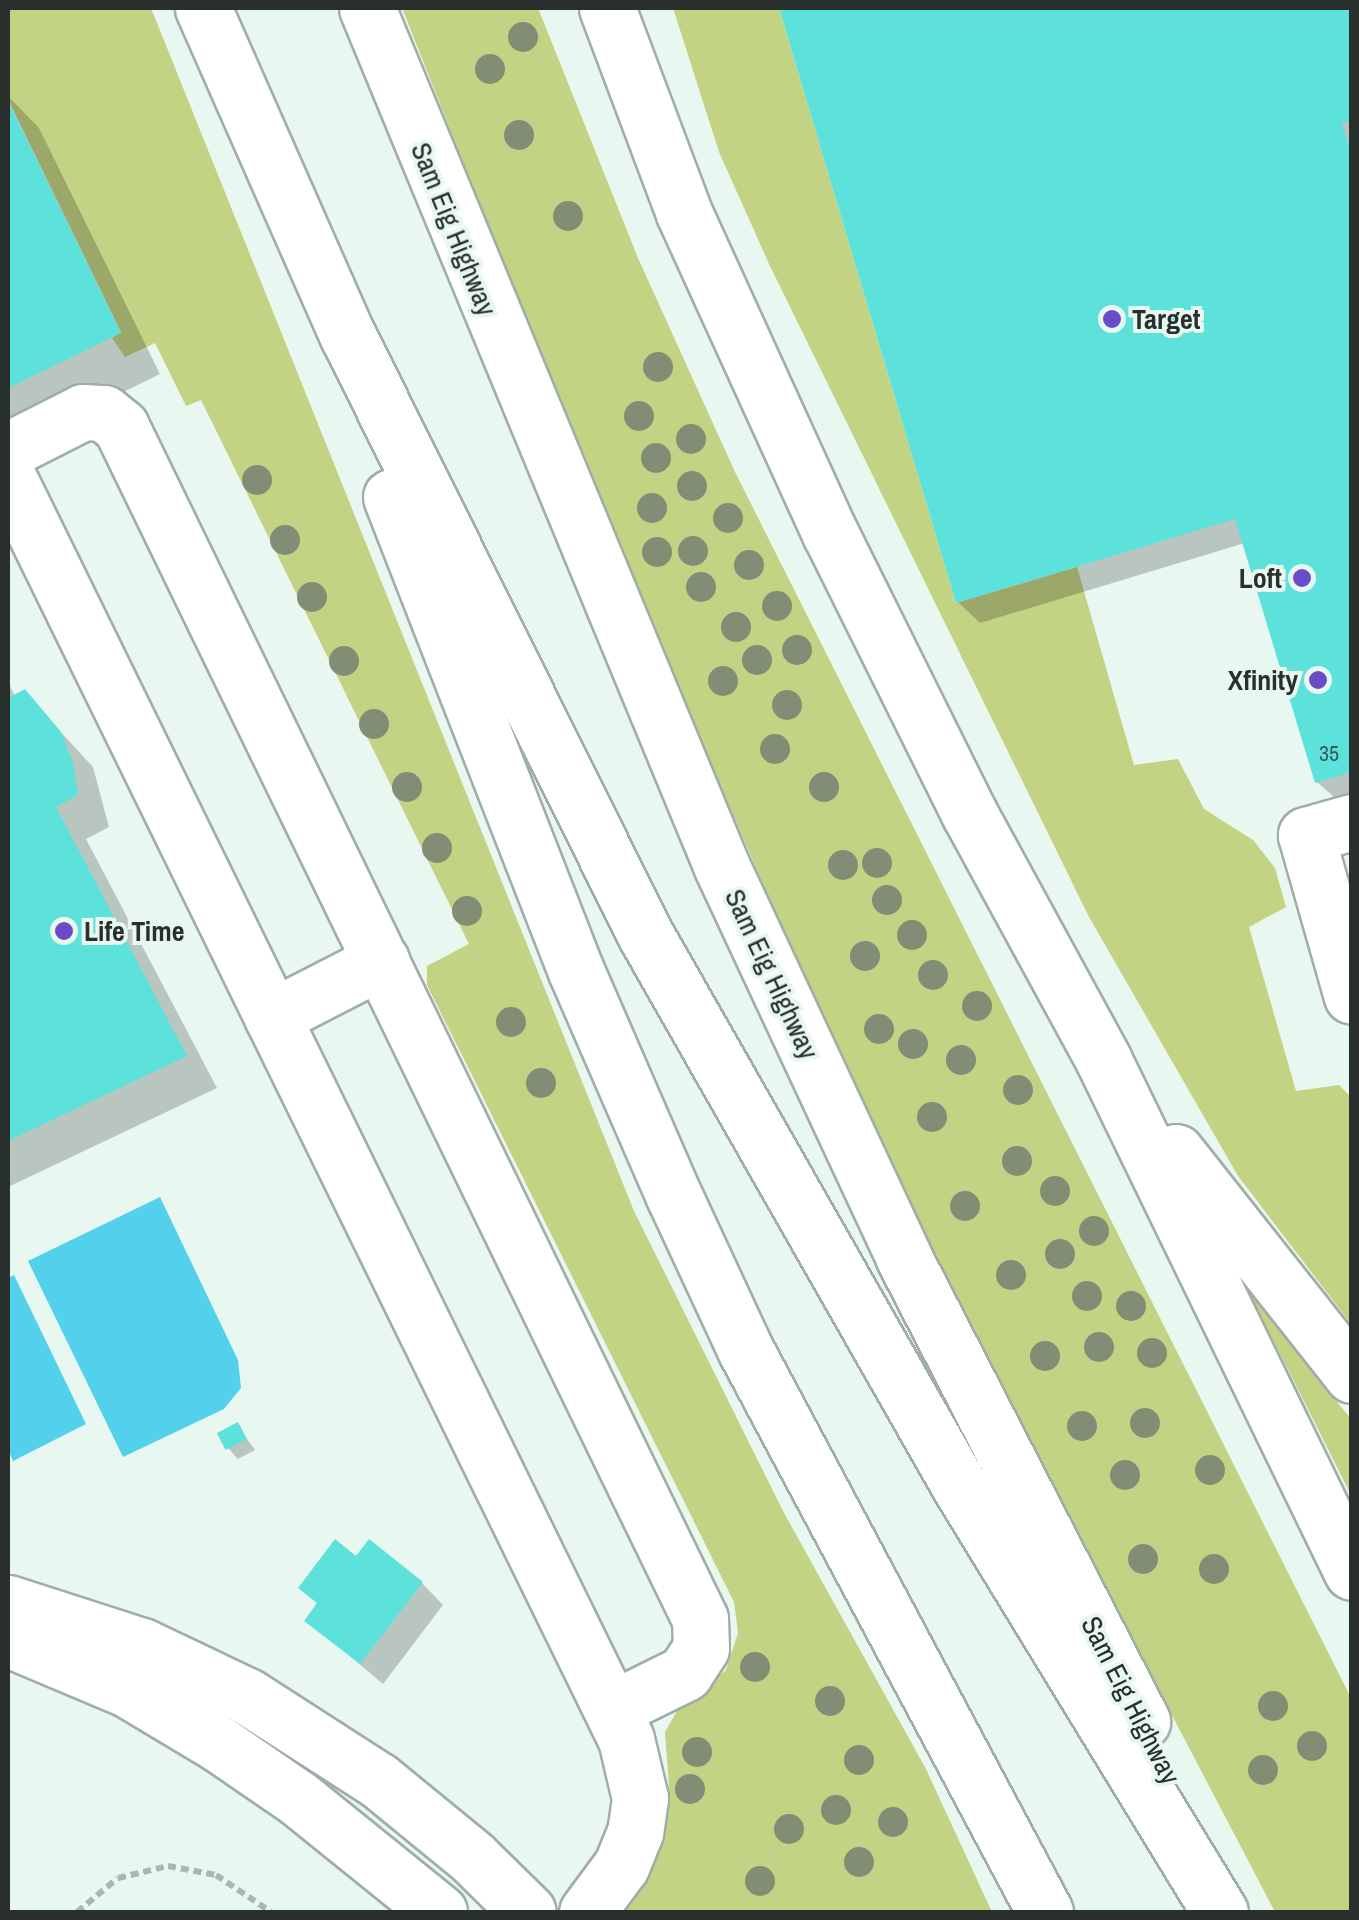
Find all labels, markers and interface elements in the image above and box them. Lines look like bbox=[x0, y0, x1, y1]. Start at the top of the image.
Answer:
street label: Sam Eig Highway bbox=[404, 138, 504, 320]
place label: Target bbox=[1132, 302, 1200, 336]
marker: Target bbox=[1101, 308, 1123, 330]
place label: Loft bbox=[1239, 561, 1282, 595]
marker: Loft bbox=[1291, 567, 1313, 589]
place label: Xfinity bbox=[1228, 663, 1298, 697]
marker: Xfinity bbox=[1307, 669, 1329, 691]
house number: 35 bbox=[1319, 741, 1339, 767]
street label: Sam Eig Highway bbox=[718, 884, 826, 1064]
place label: Life Time bbox=[84, 914, 184, 948]
marker: Life Time bbox=[53, 920, 75, 942]
street label: Sam Eig Highway bbox=[1074, 1611, 1188, 1789]

